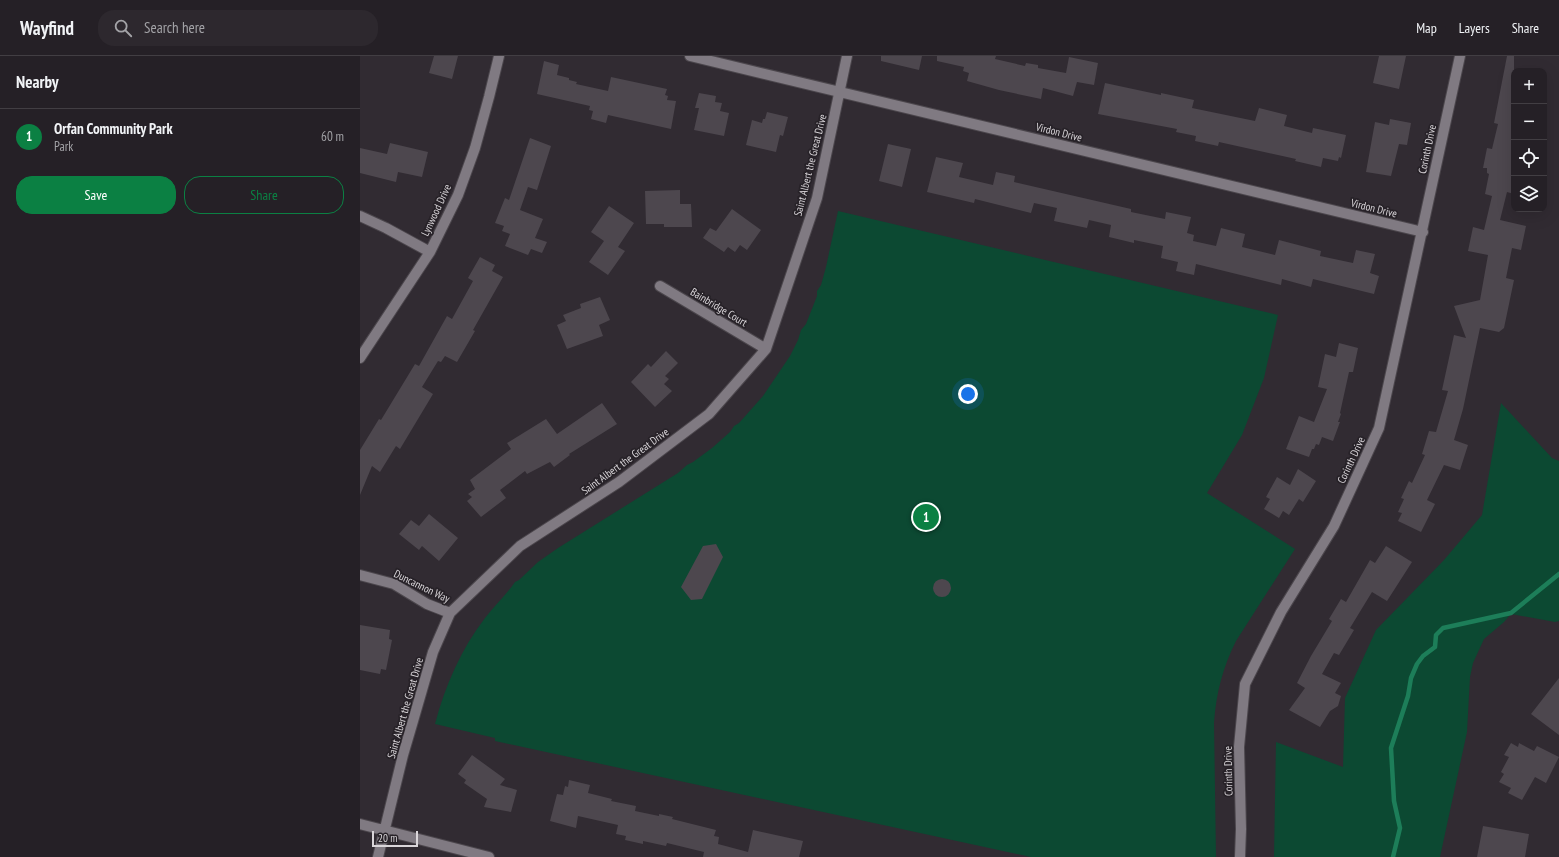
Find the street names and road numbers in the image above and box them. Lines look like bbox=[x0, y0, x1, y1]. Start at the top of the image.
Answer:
street label: Saint Albert the Great Drive bbox=[791, 112, 830, 217]
street label: Virdon Drive bbox=[1033, 119, 1084, 145]
street label: Corinth Drive bbox=[1415, 123, 1439, 175]
street label: Lynwood Drive bbox=[418, 181, 454, 238]
street label: Virdon Drive bbox=[1348, 195, 1399, 221]
street label: Bainbridge Court bbox=[688, 285, 750, 329]
street label: Saint Albert the Great Drive bbox=[579, 424, 672, 497]
street label: Corinth Drive bbox=[1334, 434, 1368, 486]
street label: Duncannon Way bbox=[392, 566, 453, 606]
street label: Saint Albert the Great Drive bbox=[384, 655, 426, 760]
street label: Corinth Drive bbox=[1221, 745, 1235, 796]

